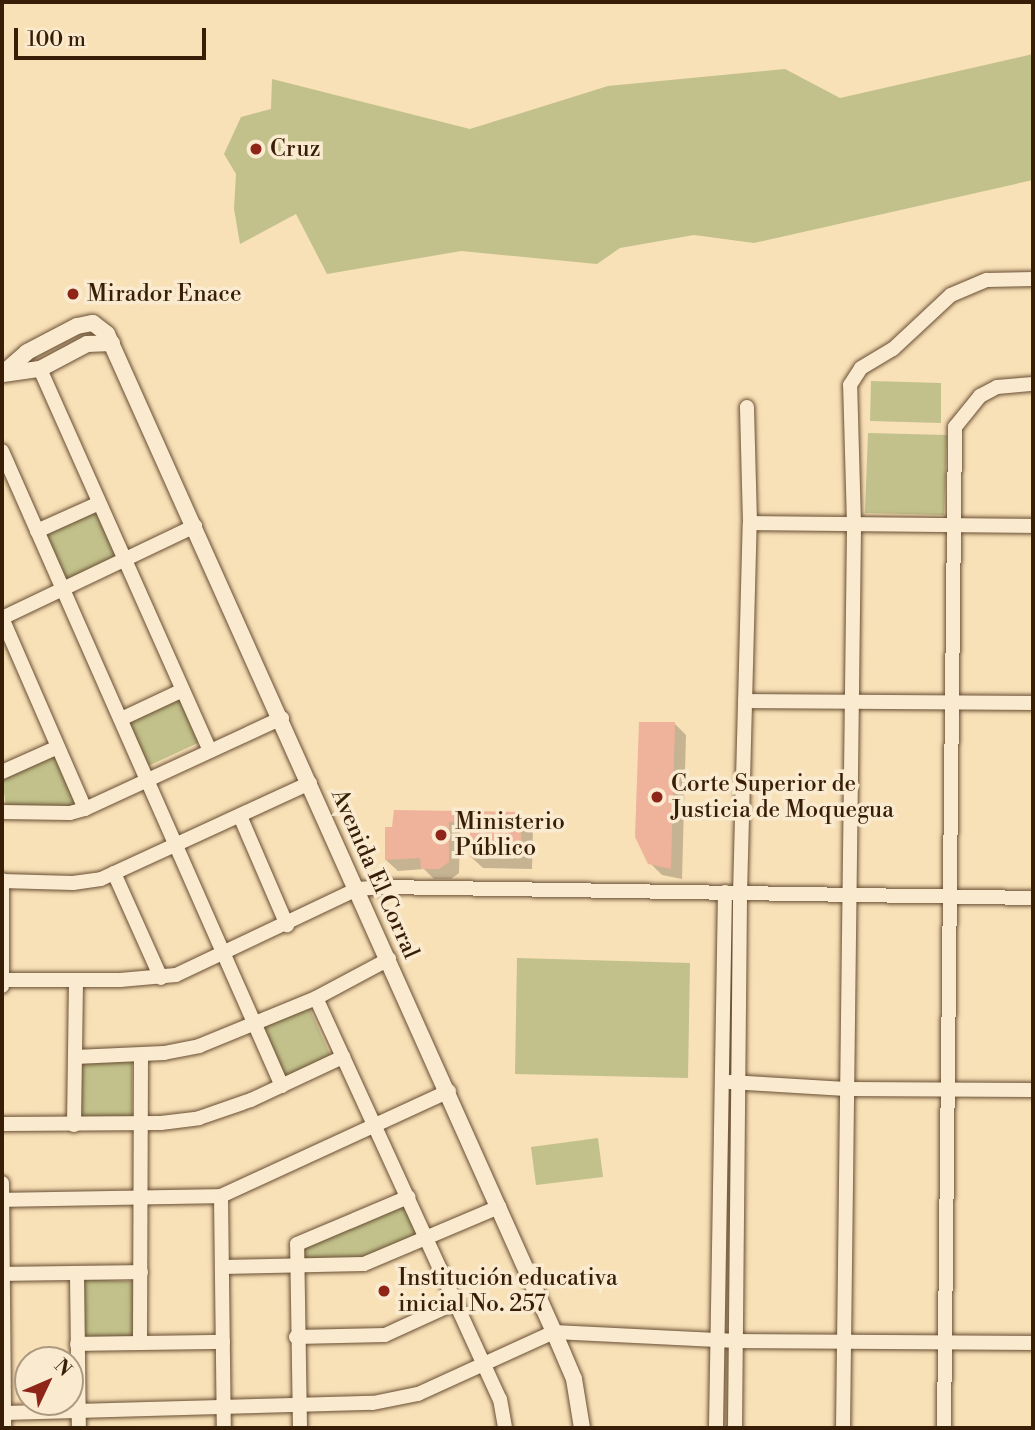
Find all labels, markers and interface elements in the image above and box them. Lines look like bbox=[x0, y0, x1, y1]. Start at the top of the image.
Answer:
scale bar bbox=[18, 14, 210, 58]
text: 100 m bbox=[27, 27, 86, 53]
place label: Cruz bbox=[270, 135, 321, 163]
marker: Cruz bbox=[248, 141, 264, 157]
place label: Mirador Enace bbox=[87, 280, 242, 308]
marker: Mirador Enace bbox=[65, 286, 81, 302]
place label: Corte Superior de Justicia de Moquegua bbox=[671, 770, 894, 824]
street label: Avenida El Corral bbox=[325, 785, 425, 963]
marker: Corte Superior de Justicia de Moquegua bbox=[649, 789, 665, 805]
place label: Ministerio Público bbox=[455, 808, 565, 862]
marker: Ministerio Público bbox=[433, 827, 449, 843]
place label: Institución educativa inicial No. 257 bbox=[398, 1264, 618, 1318]
marker: Institución educativa inicial No. 257 bbox=[376, 1283, 392, 1299]
north arrow bbox=[14, 1346, 84, 1416]
text: N bbox=[49, 1354, 77, 1382]

